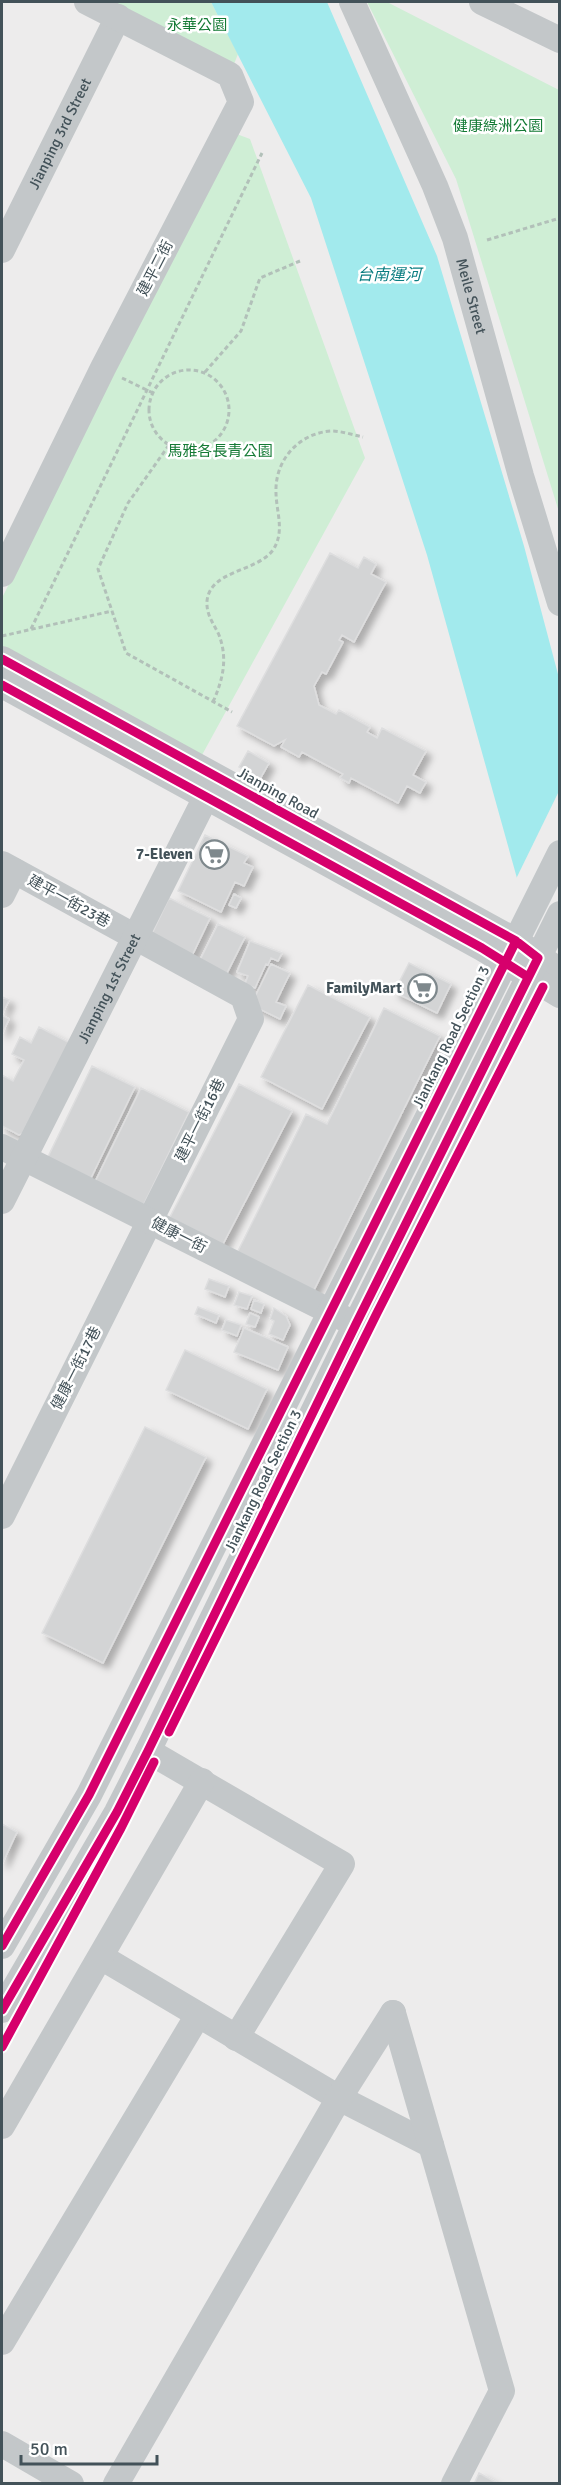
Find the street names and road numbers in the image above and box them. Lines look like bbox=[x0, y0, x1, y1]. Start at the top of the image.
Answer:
street label: Jianping 3rd Street bbox=[25, 75, 95, 192]
street label: 建平二街 bbox=[133, 237, 177, 299]
street label: Meile Street bbox=[452, 256, 490, 336]
street label: Jianping Road bbox=[234, 763, 322, 823]
street label: 建平一街23巷 bbox=[25, 871, 113, 931]
street label: Jianping 1st Street bbox=[74, 931, 144, 1046]
street label: Jiankang Road Section 3 bbox=[409, 963, 493, 1111]
street label: 建平一街16巷 bbox=[171, 1075, 229, 1165]
street label: 健康一街 bbox=[148, 1213, 210, 1257]
street label: 健康一街17巷 bbox=[47, 1323, 105, 1413]
street label: Jiankang Road Section 3 bbox=[221, 1407, 305, 1555]

